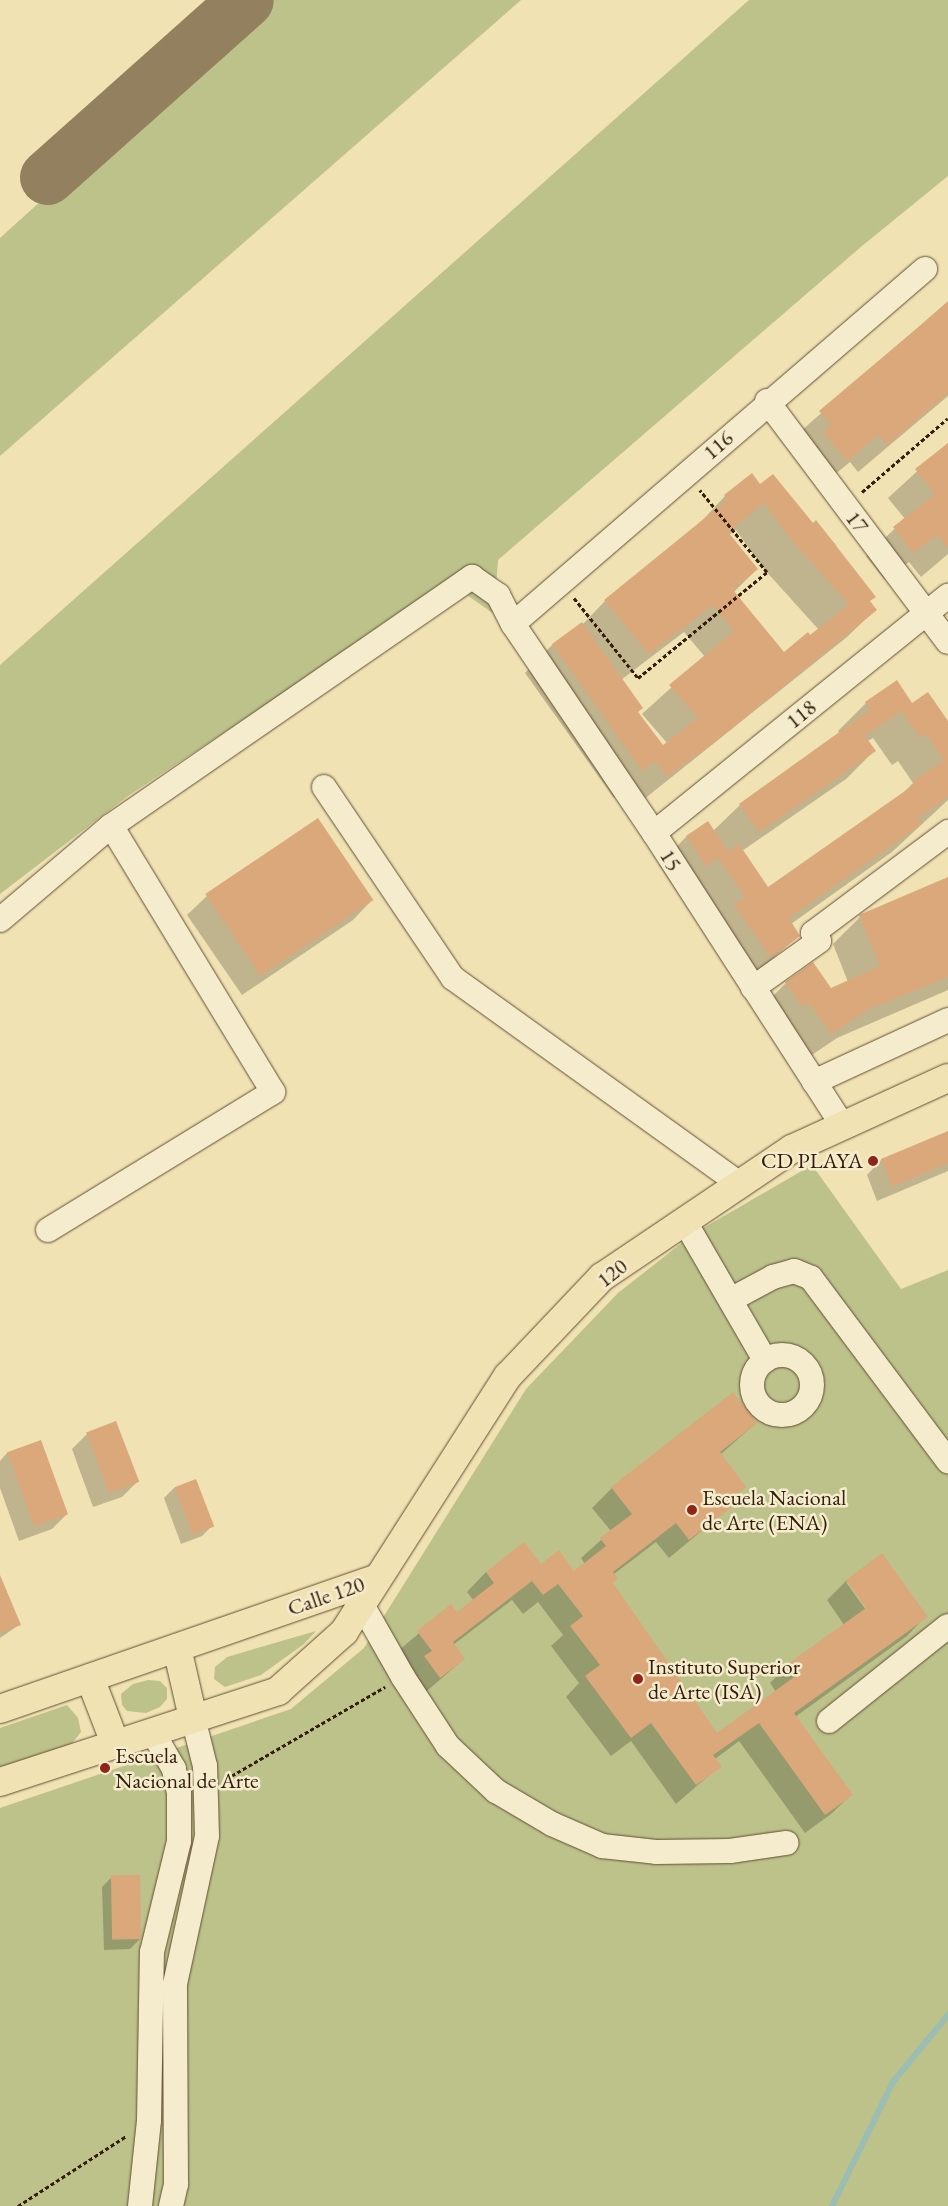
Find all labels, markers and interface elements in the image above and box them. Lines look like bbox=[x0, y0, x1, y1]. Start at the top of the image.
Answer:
street label: 116 bbox=[697, 425, 739, 465]
street label: 17 bbox=[840, 506, 874, 538]
street label: 118 bbox=[780, 694, 822, 734]
street label: 15 bbox=[654, 844, 688, 876]
place label: CD PLAYA bbox=[761, 1148, 863, 1174]
marker: CD PLAYA bbox=[867, 1155, 879, 1167]
street label: 120 bbox=[591, 1253, 633, 1293]
place label: Escuela Nacional de Arte (ENA) bbox=[702, 1484, 846, 1535]
marker: Escuela Nacional de Arte (ENA) bbox=[686, 1504, 698, 1516]
street label: Calle 120 bbox=[284, 1571, 368, 1621]
place label: Instituto Superior de Arte (ISA) bbox=[648, 1653, 800, 1704]
marker: Instituto Superior de Arte (ISA) bbox=[632, 1673, 644, 1685]
place label: Escuela Nacional de Arte bbox=[115, 1742, 259, 1794]
marker: Escuela Nacional de Arte bbox=[99, 1762, 111, 1774]

